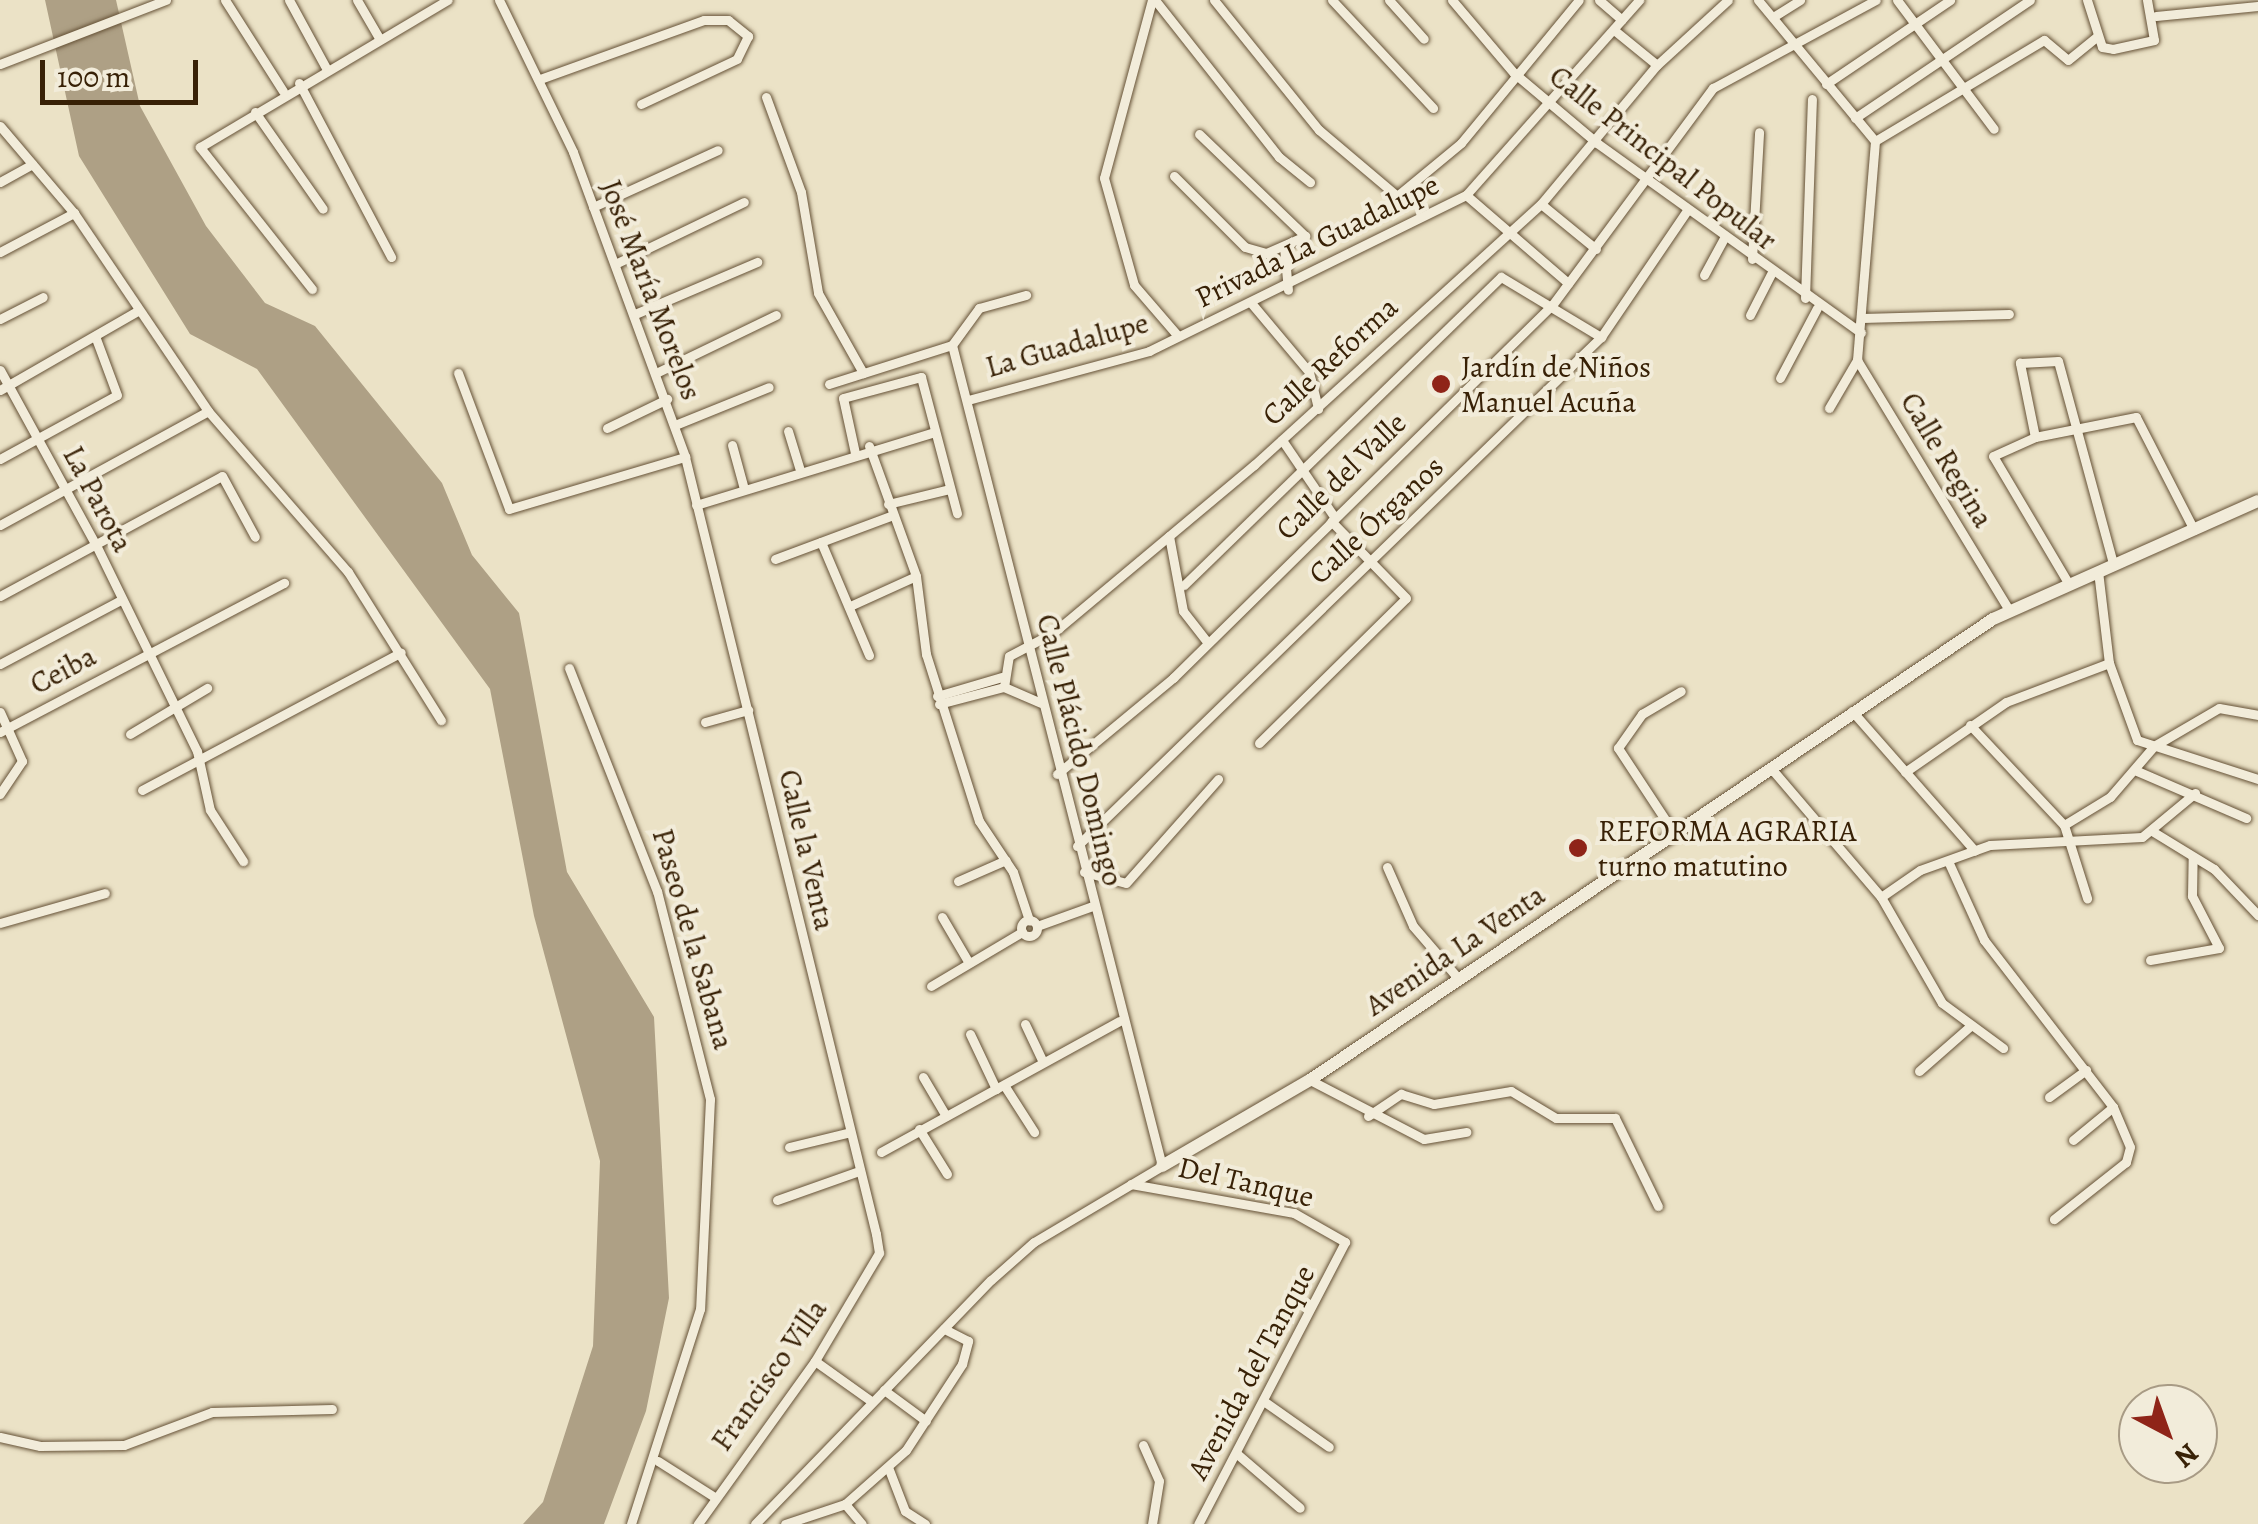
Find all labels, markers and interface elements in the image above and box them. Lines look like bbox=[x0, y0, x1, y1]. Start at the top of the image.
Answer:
scale bar bbox=[45, 40, 202, 102]
text: 100 m bbox=[57, 57, 130, 97]
street label: Calle Principal Popular bbox=[1542, 58, 1784, 258]
street label: Privada La Guadalupe bbox=[1189, 166, 1445, 316]
street label: José María Morelos bbox=[593, 175, 709, 405]
street label: Calle Reforma bbox=[1255, 289, 1405, 433]
street label: La Guadalupe bbox=[981, 305, 1153, 385]
place label: Jardín de Niños Manuel Acuña bbox=[1461, 349, 1651, 420]
marker: Jardín de Niños Manuel Acuña bbox=[1430, 373, 1452, 395]
street label: Calle Regina bbox=[1893, 386, 2001, 534]
street label: Calle del Valle bbox=[1268, 405, 1414, 547]
street label: La Parota bbox=[55, 440, 141, 558]
street label: Calle Órganos bbox=[1301, 448, 1451, 592]
street label: Calle Plácido Domingo bbox=[1029, 610, 1131, 890]
street label: Ceiba bbox=[24, 638, 102, 702]
street label: Calle la Venta bbox=[771, 766, 843, 934]
place label: REFORMA AGRARIA turno matutino bbox=[1598, 813, 1857, 884]
street label: Paseo de la Sabana bbox=[644, 824, 742, 1054]
marker: REFORMA AGRARIA turno matutino bbox=[1567, 837, 1589, 859]
street label: Avenida La Venta bbox=[1358, 877, 1552, 1023]
street label: Del Tanque bbox=[1175, 1149, 1317, 1215]
street label: Avenida del Tanque bbox=[1179, 1259, 1323, 1485]
street label: Francisco Villa bbox=[704, 1292, 834, 1458]
north arrow bbox=[2118, 1384, 2218, 1484]
text: N bbox=[2166, 1434, 2207, 1476]

